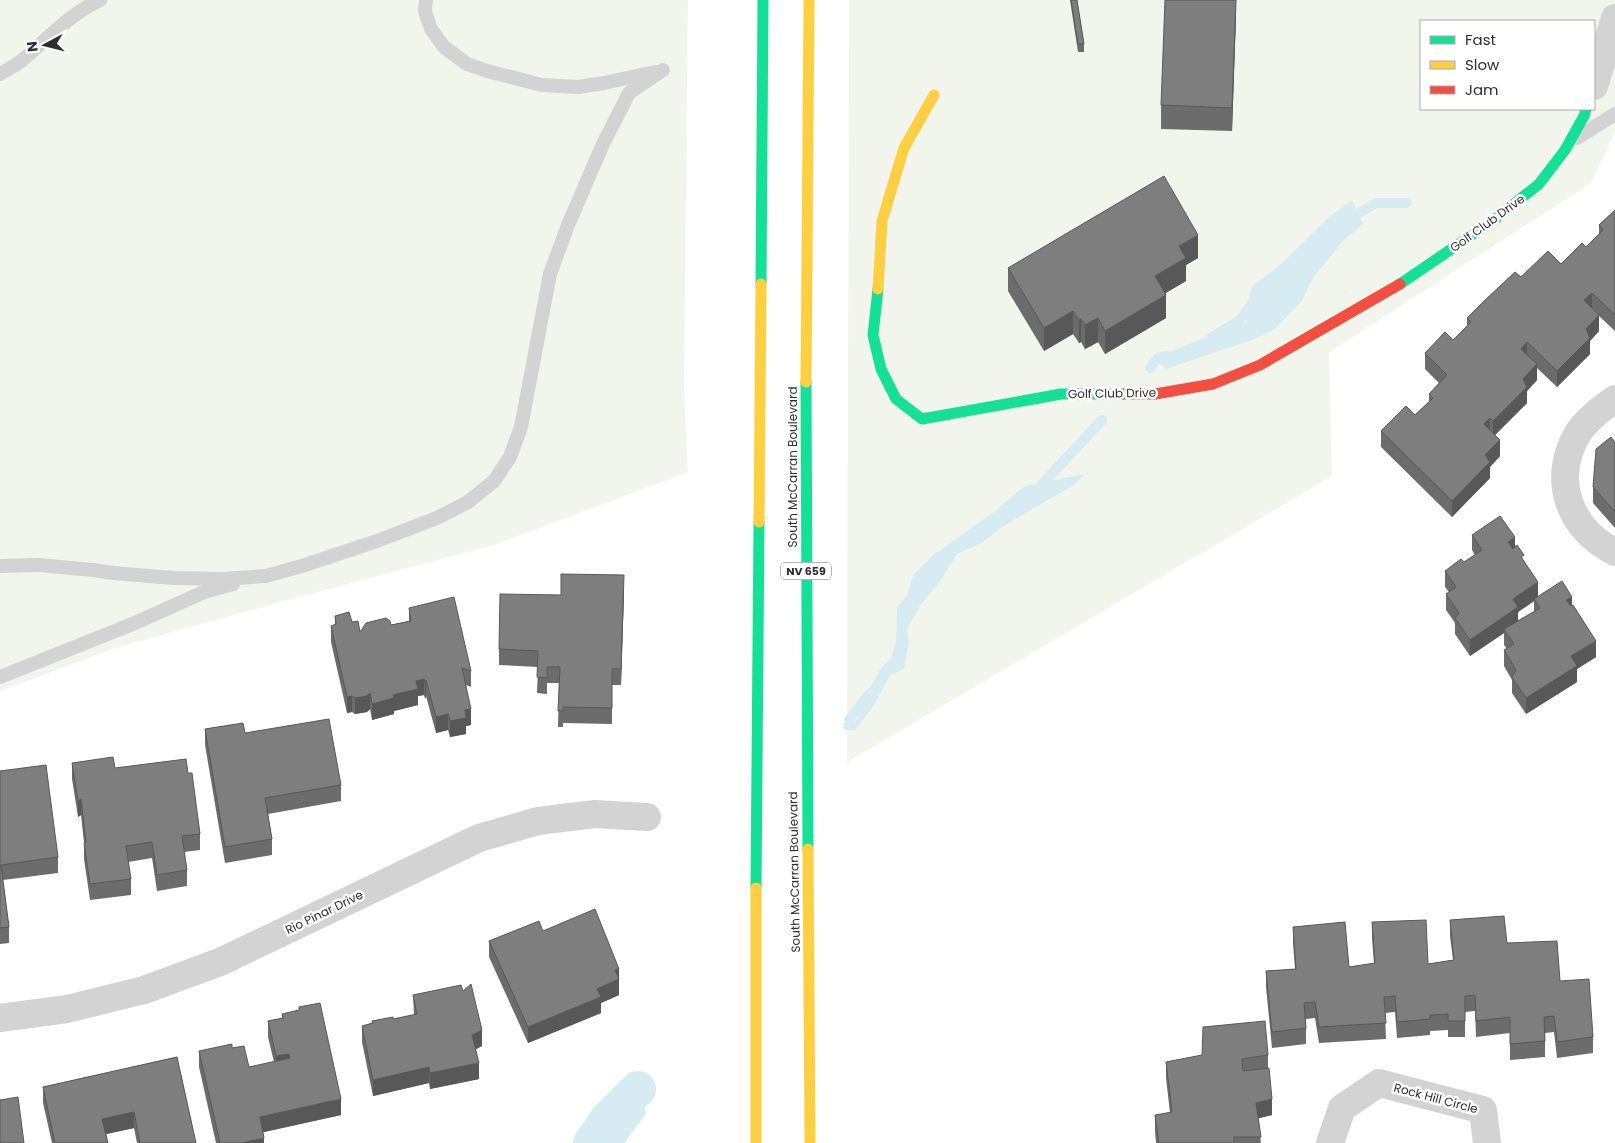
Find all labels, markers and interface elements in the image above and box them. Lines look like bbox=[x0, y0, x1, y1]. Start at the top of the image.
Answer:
north arrow bbox=[20, 20, 70, 70]
legend bbox=[1420, 20, 1595, 110]
text: Fast bbox=[1465, 29, 1496, 50]
text: N bbox=[22, 40, 43, 53]
text: Slow bbox=[1465, 54, 1500, 75]
text: Jam bbox=[1465, 79, 1499, 100]
street label: Golf Club Drive bbox=[1446, 190, 1528, 256]
street label: Golf Club Drive bbox=[1068, 384, 1156, 402]
street label: South McCarran Boulevard bbox=[784, 386, 801, 548]
road number: NV 659 bbox=[781, 562, 831, 580]
street label: South McCarran Boulevard bbox=[784, 791, 804, 953]
street label: Rio Pinar Drive bbox=[282, 886, 366, 938]
street label: Rock Hill Circle bbox=[1392, 1079, 1480, 1117]

